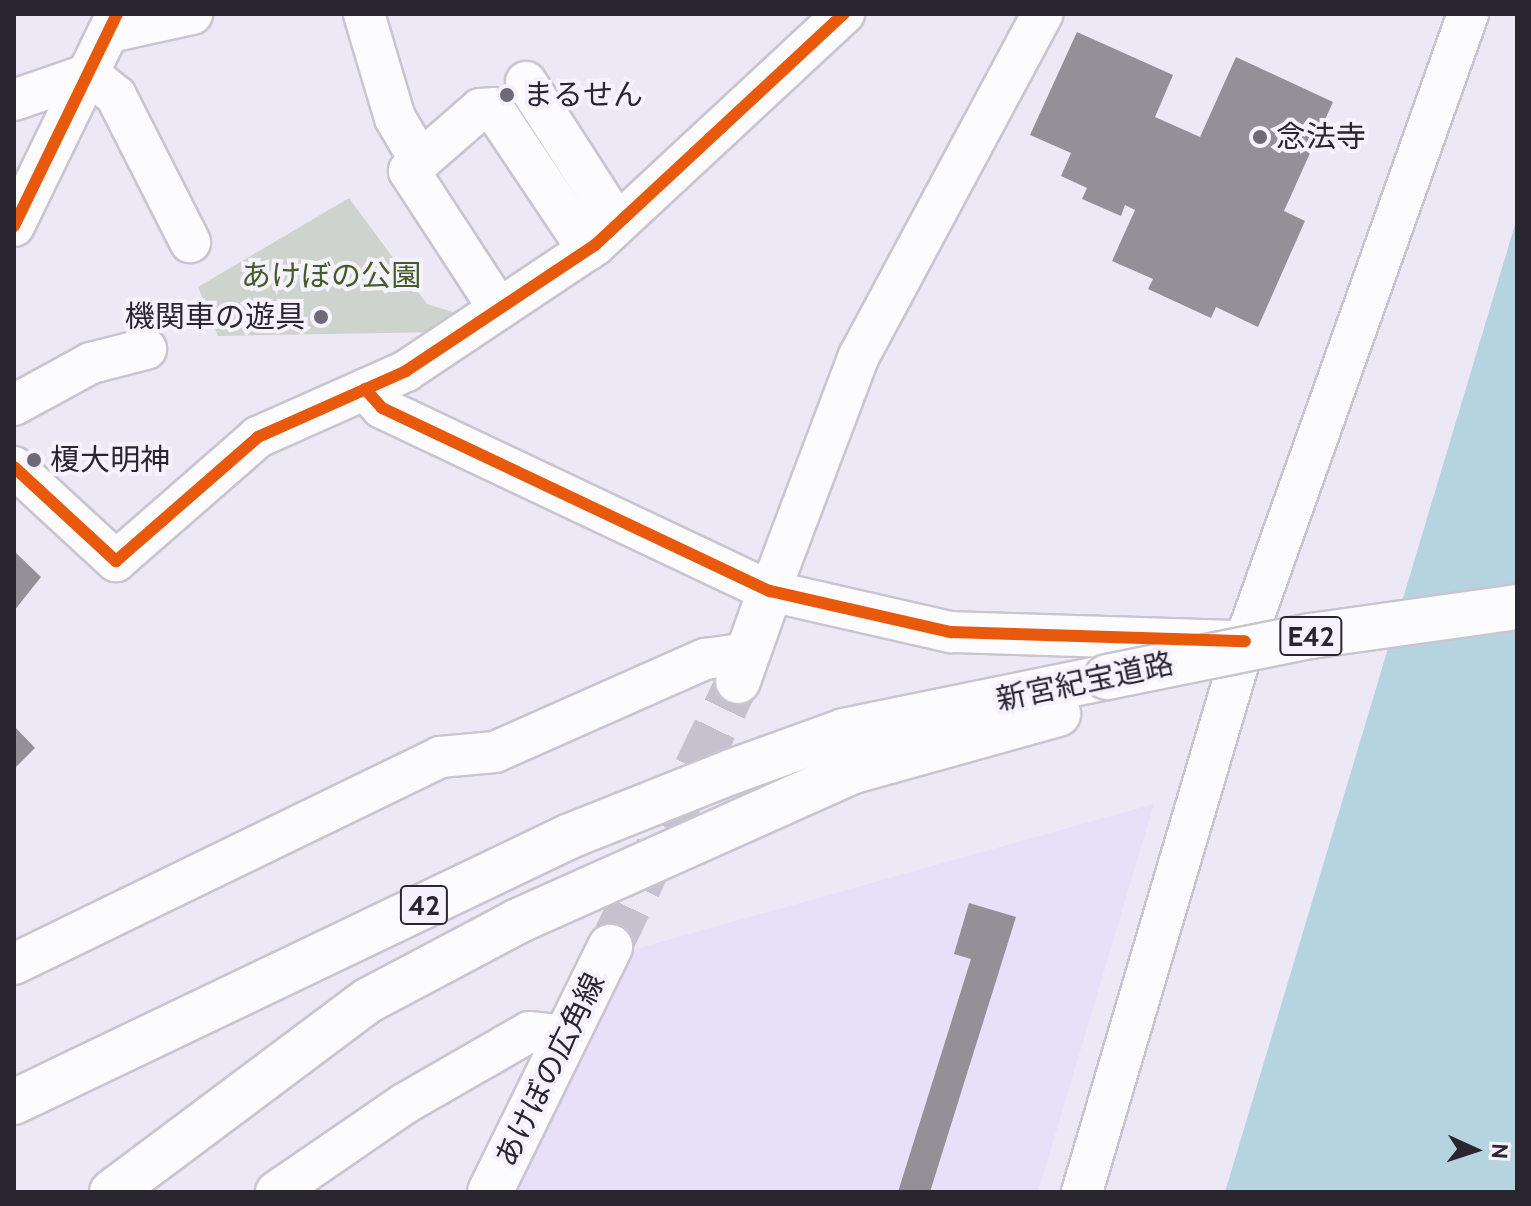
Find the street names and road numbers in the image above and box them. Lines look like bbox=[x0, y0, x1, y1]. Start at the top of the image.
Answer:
road number: E42 bbox=[1279, 612, 1343, 660]
street label: 新宮紀宝道路 bbox=[993, 646, 1177, 718]
road number: 42 bbox=[398, 881, 450, 929]
street label: あけぼの広角線 bbox=[488, 968, 612, 1172]

